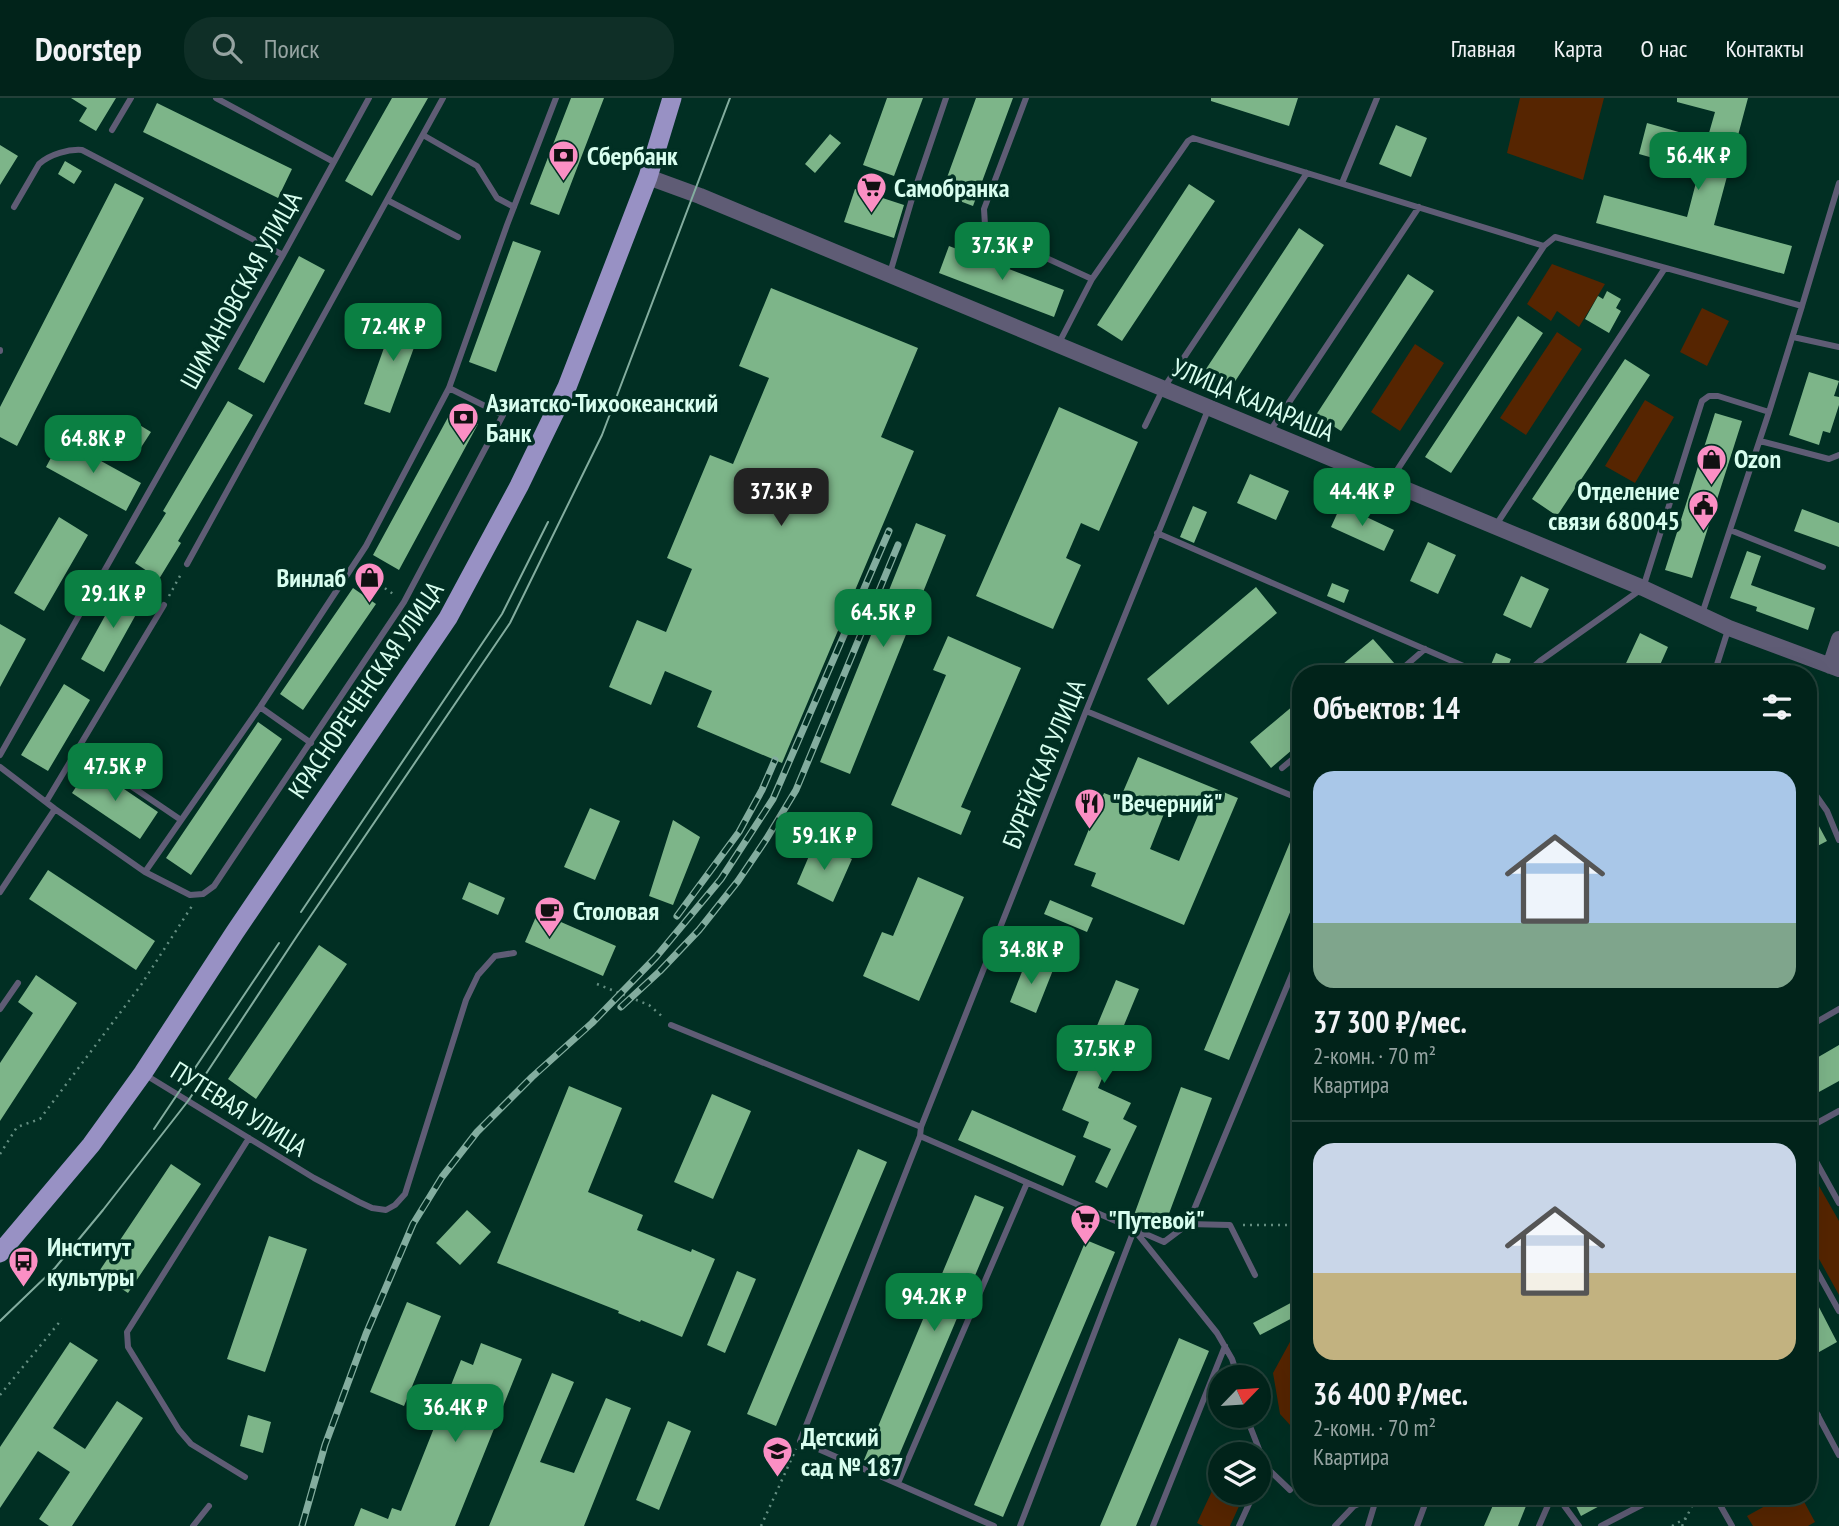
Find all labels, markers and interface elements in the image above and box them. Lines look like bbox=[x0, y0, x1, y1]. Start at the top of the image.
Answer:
search box bbox=[184, 17, 674, 80]
text: Doorstep bbox=[35, 27, 142, 70]
icon: search bbox=[208, 29, 246, 67]
text: Поиск bbox=[264, 32, 319, 65]
text: Главная bbox=[1451, 33, 1516, 64]
text: Карта bbox=[1554, 33, 1603, 64]
text: О нас bbox=[1641, 33, 1687, 64]
text: Контакты bbox=[1725, 33, 1804, 64]
pin: 56.4K ₽ bbox=[1633, 132, 1763, 192]
bank icon: Сбербанк bbox=[547, 139, 581, 183]
place label: Сбербанк bbox=[587, 139, 678, 172]
text: 56.4K ₽ bbox=[1666, 140, 1730, 169]
supermarket icon: Самобранка bbox=[854, 171, 888, 215]
place label: Самобранка bbox=[894, 171, 1009, 204]
street label: ШИМАНОВСКАЯ УЛИЦА bbox=[173, 185, 309, 394]
pin: 37.3K ₽ bbox=[937, 222, 1067, 282]
text: 37.3K ₽ bbox=[971, 230, 1033, 259]
pin: 72.4K ₽ bbox=[328, 303, 458, 363]
text: 72.4K ₽ bbox=[361, 311, 425, 340]
street label: УЛИЦА КАЛАРАША bbox=[1167, 350, 1340, 449]
place label: Азиатско-Тихоокеанский Банк bbox=[485, 386, 718, 449]
bank icon: Азиатско-Тихоокеанский Банк bbox=[446, 401, 480, 445]
pin: 64.8K ₽ bbox=[28, 416, 158, 475]
text: 64.8K ₽ bbox=[61, 423, 125, 452]
shop icon: Ozon bbox=[1694, 442, 1728, 486]
place label: Ozon bbox=[1734, 442, 1781, 475]
pin: 37.3K ₽ bbox=[716, 468, 846, 528]
pin: 44.4K ₽ bbox=[1297, 468, 1427, 528]
place label: Отделение связи 680045 bbox=[1548, 474, 1680, 537]
text: 37.3K ₽ bbox=[750, 476, 812, 505]
text: 44.4K ₽ bbox=[1330, 476, 1394, 505]
public building icon: Отделение связи 680045 bbox=[1686, 489, 1720, 533]
place label: Винлаб bbox=[276, 561, 346, 594]
shop icon: Винлаб bbox=[352, 561, 386, 605]
pin: 29.1K ₽ bbox=[48, 570, 178, 630]
street label: КРАСНОРЕЧЕНСКАЯ УЛИЦА bbox=[281, 574, 451, 805]
text: 29.1K ₽ bbox=[81, 578, 145, 607]
pin: 64.5K ₽ bbox=[818, 589, 948, 649]
text: 64.5K ₽ bbox=[851, 597, 915, 626]
street label: БУРЕЙСКАЯ УЛИЦА bbox=[995, 674, 1093, 853]
text: Объектов: 14 bbox=[1313, 688, 1460, 727]
icon: filters bbox=[1758, 688, 1796, 726]
pin: 47.5K ₽ bbox=[50, 744, 180, 803]
text: 47.5K ₽ bbox=[84, 751, 146, 780]
restaurant icon: "Вечерний" bbox=[1072, 786, 1106, 830]
place label: "Вечерний" bbox=[1112, 786, 1223, 819]
pin: 59.1K ₽ bbox=[759, 812, 889, 872]
icon: home bbox=[1492, 816, 1618, 942]
text: 59.1K ₽ bbox=[792, 820, 856, 849]
cafe icon: Столовая bbox=[533, 894, 567, 938]
place label: Столовая bbox=[573, 894, 659, 927]
pin: 34.8K ₽ bbox=[966, 926, 1096, 986]
text: 34.8K ₽ bbox=[999, 934, 1063, 963]
text: 37 300 ₽/мес. bbox=[1313, 1002, 1467, 1041]
pin: 37.5K ₽ bbox=[1039, 1026, 1169, 1085]
text: 37.5K ₽ bbox=[1073, 1033, 1135, 1062]
text: 2-комн. · 70 m² bbox=[1313, 1041, 1436, 1070]
street label: ПУТЕВАЯ УЛИЦА bbox=[165, 1054, 314, 1164]
text: Квартира bbox=[1313, 1070, 1389, 1099]
icon: home bbox=[1492, 1188, 1618, 1314]
supermarket icon: "Путевой" bbox=[1068, 1203, 1102, 1247]
place label: "Путевой" bbox=[1108, 1203, 1205, 1236]
place label: Институт культуры bbox=[47, 1230, 134, 1293]
bus stop icon: Институт культуры bbox=[7, 1245, 41, 1289]
pin: 94.2K ₽ bbox=[869, 1274, 999, 1333]
text: 94.2K ₽ bbox=[902, 1281, 966, 1310]
north arrow bbox=[1208, 1365, 1270, 1428]
map controls bbox=[1208, 1365, 1271, 1505]
text: 36 400 ₽/мес. bbox=[1313, 1374, 1468, 1413]
pin: 36.4K ₽ bbox=[390, 1384, 520, 1444]
text: 36.4K ₽ bbox=[423, 1392, 487, 1421]
text: 2-комн. · 70 m² bbox=[1313, 1413, 1436, 1442]
place label: Детский сад № 187 bbox=[801, 1420, 903, 1483]
school or university icon: Детский сад № 187 bbox=[761, 1435, 795, 1479]
button: layers bbox=[1208, 1442, 1271, 1505]
text: Квартира bbox=[1313, 1442, 1389, 1471]

